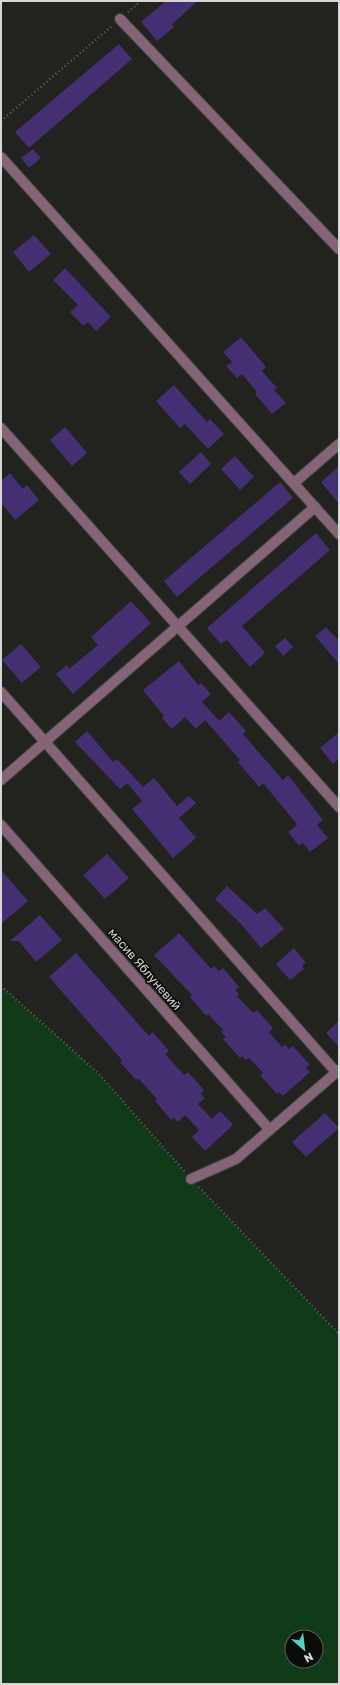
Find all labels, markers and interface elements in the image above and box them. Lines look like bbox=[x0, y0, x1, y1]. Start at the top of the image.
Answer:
street label: масив Яблуневий bbox=[105, 925, 185, 1013]
north arrow bbox=[284, 1629, 324, 1669]
text: N bbox=[302, 1651, 316, 1666]

